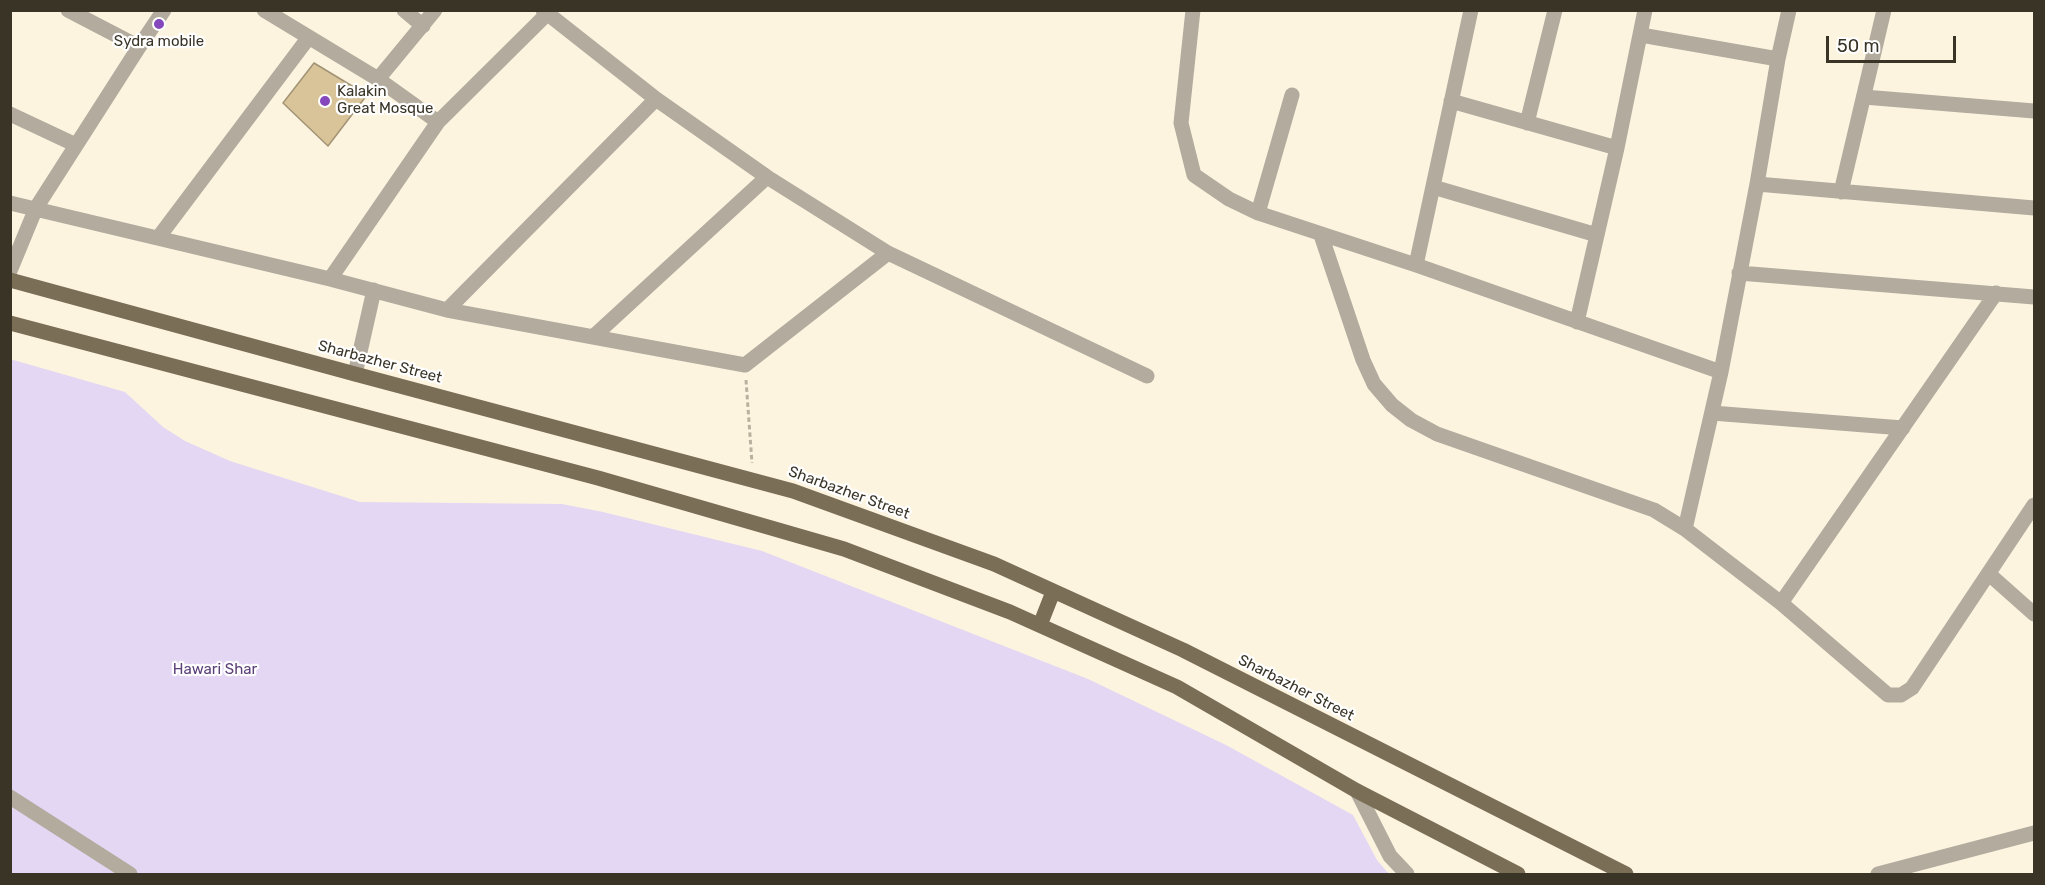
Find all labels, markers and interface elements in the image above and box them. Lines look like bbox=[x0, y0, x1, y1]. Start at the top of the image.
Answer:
marker: Sydra mobile bbox=[152, 17, 166, 31]
scale bar bbox=[1829, 24, 1960, 62]
place label: Sydra mobile bbox=[114, 33, 204, 51]
text: 50 m bbox=[1837, 35, 1880, 57]
place label: Kalakin Great Mosque bbox=[337, 83, 433, 118]
marker: Kalakin Great Mosque bbox=[318, 94, 332, 108]
street label: Sharbazher Street bbox=[316, 337, 444, 387]
street label: Sharbazher Street bbox=[786, 463, 912, 523]
street label: Sharbazher Street bbox=[1235, 651, 1357, 725]
park label: Hawari Shar bbox=[173, 661, 257, 679]

